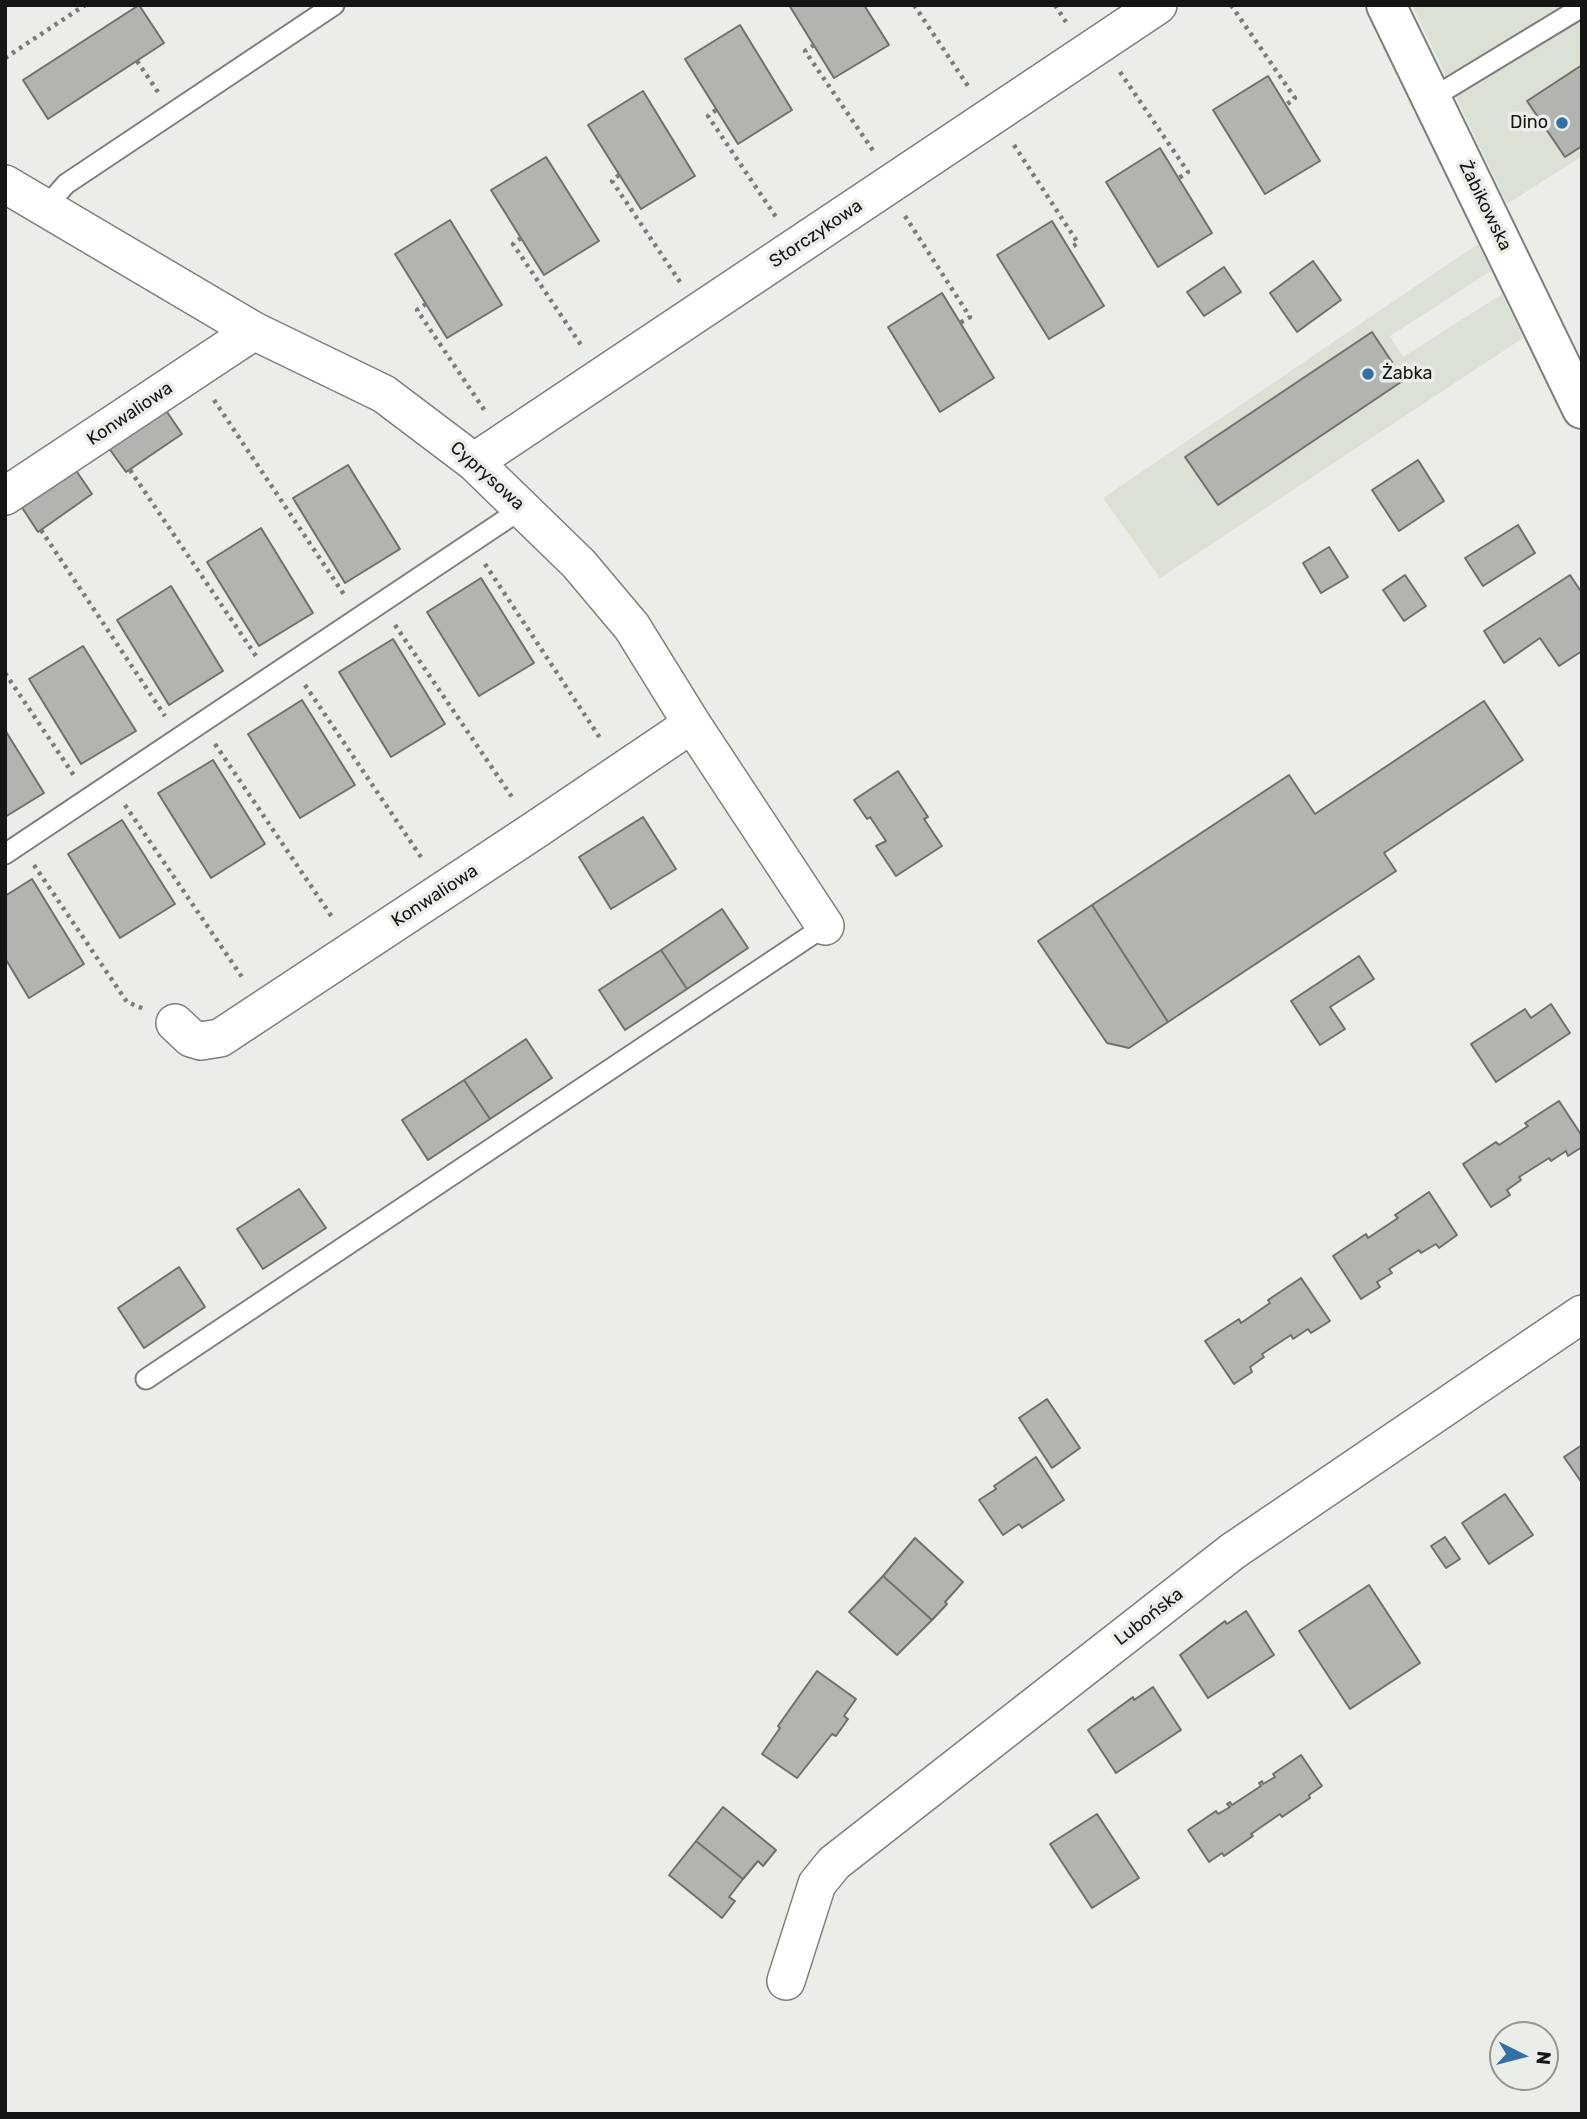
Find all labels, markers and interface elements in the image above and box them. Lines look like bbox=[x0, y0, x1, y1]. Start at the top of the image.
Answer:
place label: Dino bbox=[1510, 112, 1548, 134]
marker: Dino bbox=[1554, 115, 1570, 131]
street label: Żabikowska bbox=[1454, 158, 1516, 254]
street label: Storczykowa bbox=[765, 195, 867, 273]
place label: Żabka bbox=[1382, 363, 1432, 385]
marker: Żabka bbox=[1360, 366, 1376, 382]
street label: Konwaliowa bbox=[83, 378, 177, 450]
street label: Cyprysowa bbox=[445, 437, 529, 515]
street label: Konwaliowa bbox=[388, 860, 482, 932]
street label: Lubońska bbox=[1110, 1584, 1188, 1650]
north arrow bbox=[1489, 2021, 1559, 2091]
text: N bbox=[1531, 2050, 1556, 2066]

